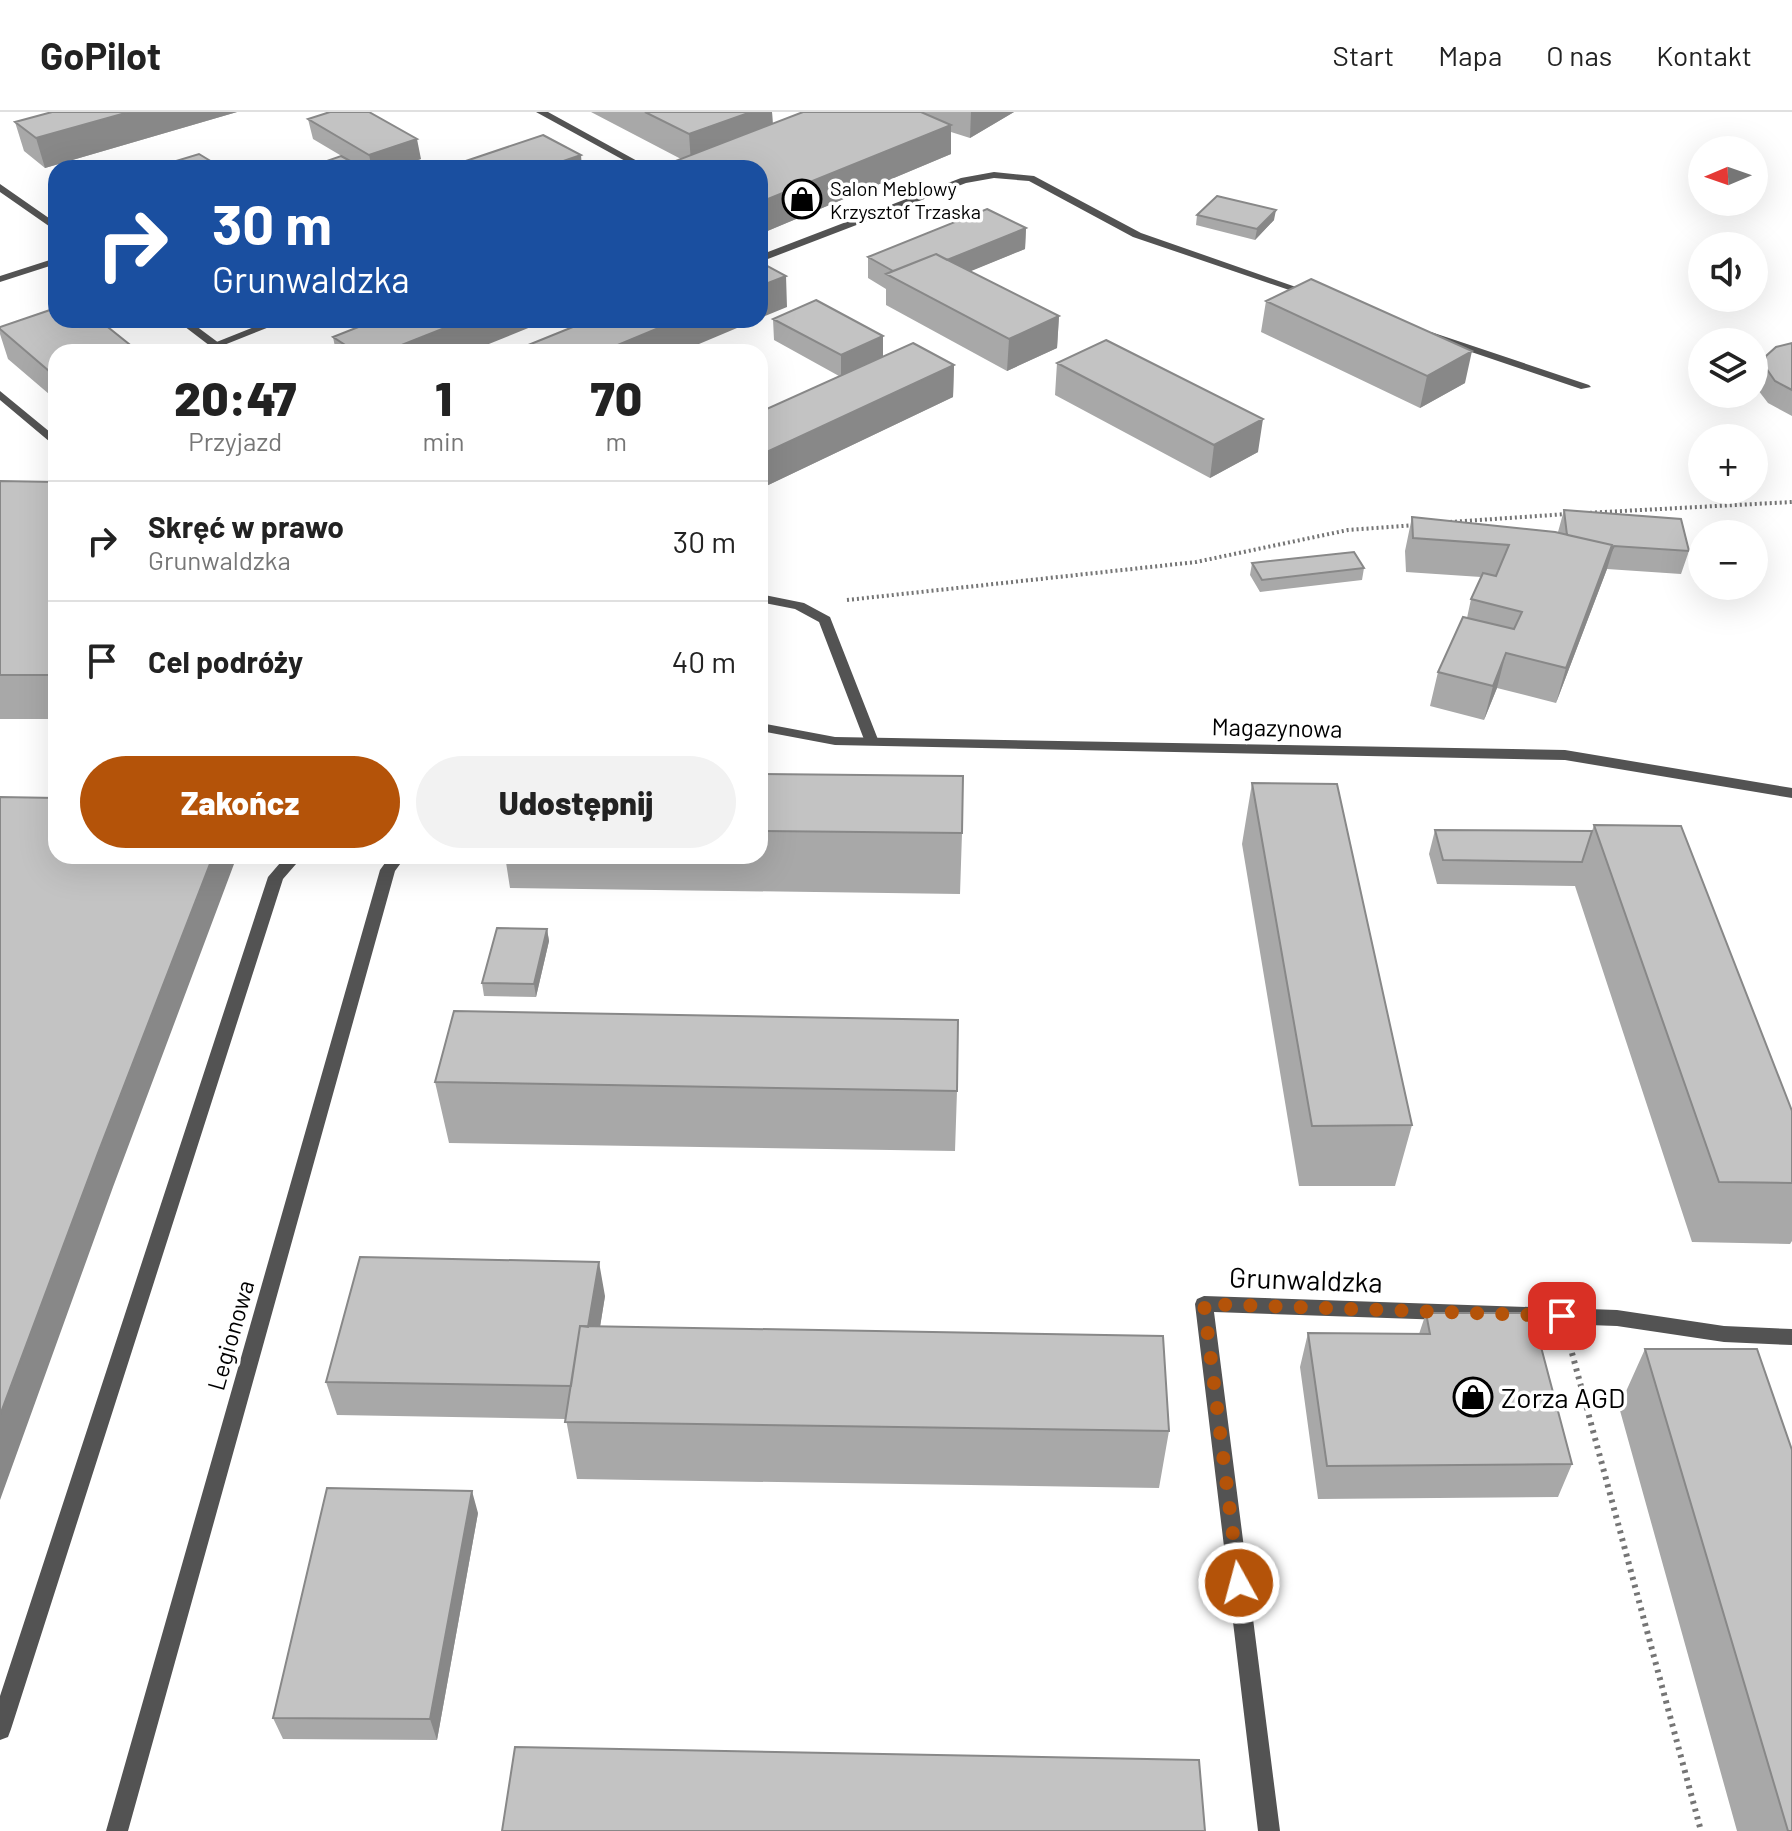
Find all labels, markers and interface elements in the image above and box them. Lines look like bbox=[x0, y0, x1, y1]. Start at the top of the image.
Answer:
text: GoPilot bbox=[40, 32, 161, 78]
text: Start bbox=[1333, 38, 1394, 72]
text: Mapa bbox=[1438, 38, 1502, 72]
text: O nas bbox=[1546, 38, 1612, 72]
text: Kontakt bbox=[1656, 38, 1752, 72]
north arrow bbox=[1688, 136, 1768, 216]
map controls bbox=[1688, 136, 1768, 600]
place label: Salon Meblowy Krzysztof Trzaska bbox=[830, 176, 981, 223]
shop icon: Salon Meblowy Krzysztof Trzaska bbox=[781, 178, 823, 220]
text: 30 m bbox=[212, 189, 332, 256]
icon: right bbox=[80, 192, 184, 296]
button: sound bbox=[1688, 232, 1768, 312]
text: Grunwaldzka bbox=[212, 257, 410, 300]
button: layers bbox=[1688, 328, 1768, 408]
text: 20:47 bbox=[174, 368, 296, 426]
text: 1 bbox=[435, 368, 452, 426]
text: 70 bbox=[590, 368, 642, 426]
button: + bbox=[1688, 424, 1768, 504]
text: Przyjazd bbox=[188, 425, 282, 456]
text: min bbox=[422, 425, 465, 456]
text: m bbox=[606, 425, 627, 456]
text: Skręć w prawo bbox=[148, 508, 344, 544]
icon: right bbox=[80, 519, 124, 563]
button: − bbox=[1688, 520, 1768, 600]
text: 30 m bbox=[673, 523, 736, 559]
text: Grunwaldzka bbox=[148, 544, 291, 575]
icon: arrive bbox=[80, 639, 124, 683]
text: Cel podróży bbox=[148, 643, 303, 679]
text: 40 m bbox=[672, 643, 736, 679]
street label: Magazynowa bbox=[1211, 711, 1343, 743]
button: Zakończ bbox=[80, 756, 400, 848]
button: Udostępnij bbox=[416, 756, 736, 848]
street label: Grunwaldzka bbox=[1229, 1259, 1383, 1299]
street label: Legionowa bbox=[200, 1277, 260, 1393]
pin bbox=[1528, 1282, 1596, 1350]
icon: arrive bbox=[1540, 1294, 1584, 1338]
shop icon: Zorza AGD bbox=[1452, 1376, 1494, 1418]
place label: Zorza AGD bbox=[1501, 1380, 1625, 1414]
position arrow bbox=[1197, 1541, 1281, 1625]

